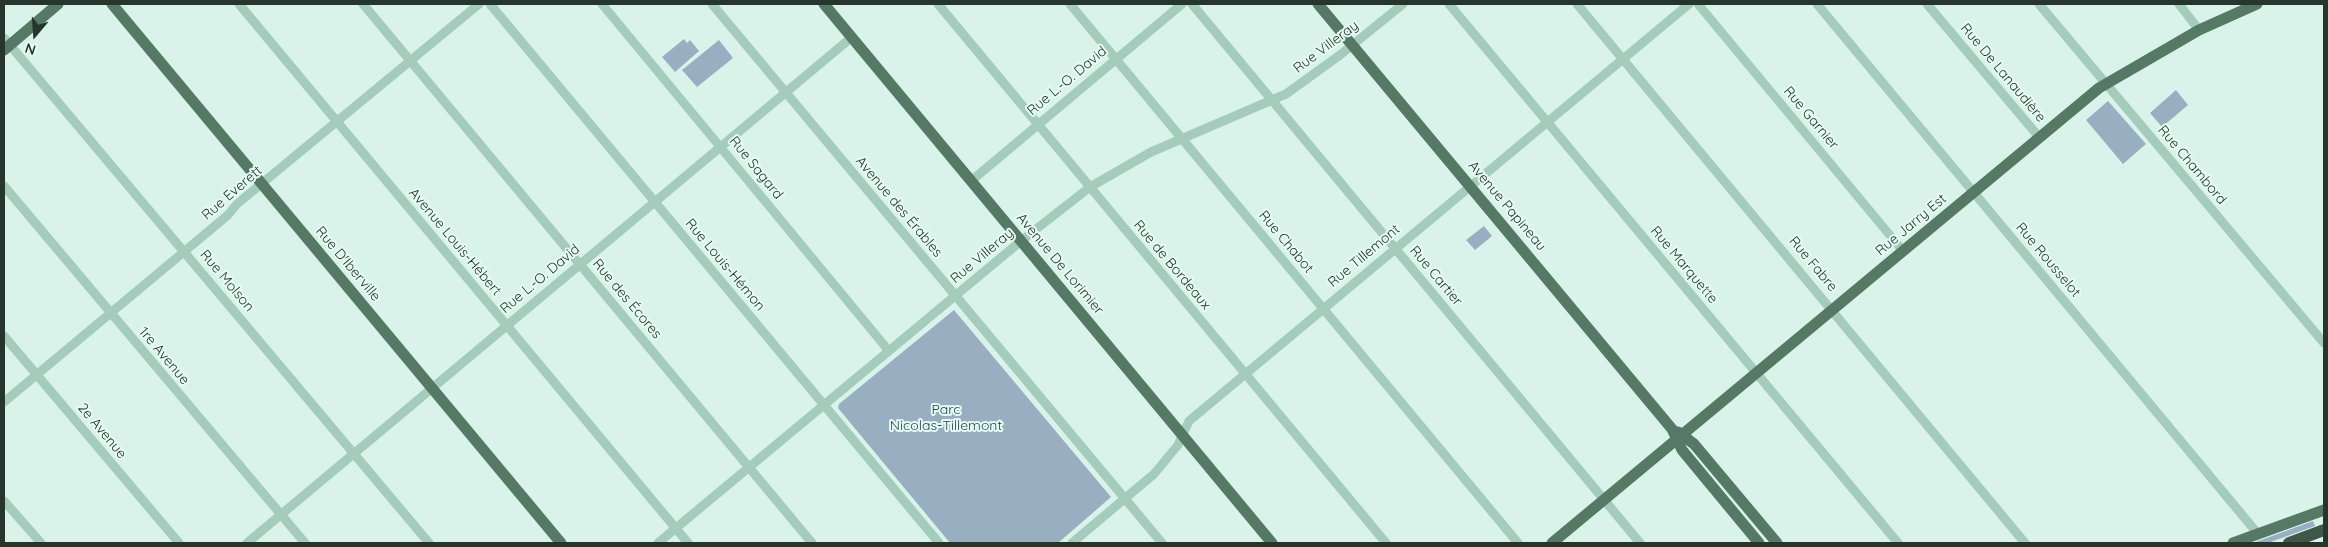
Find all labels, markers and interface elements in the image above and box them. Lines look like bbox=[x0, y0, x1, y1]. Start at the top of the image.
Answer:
north arrow bbox=[10, 10, 60, 60]
street label: Rue Villeray bbox=[1290, 17, 1362, 77]
street label: Rue De Lanaudière bbox=[1957, 20, 2049, 126]
text: N bbox=[23, 39, 38, 59]
street label: Rue L.-O. David bbox=[1024, 43, 1110, 119]
street label: Rue Garnier bbox=[1780, 83, 1842, 153]
street label: Rue Chambord bbox=[2154, 122, 2230, 208]
street label: Rue Sagard bbox=[726, 133, 786, 203]
street label: Avenue des Érables bbox=[852, 153, 946, 261]
street label: Avenue Papineau bbox=[1464, 158, 1550, 254]
street label: Rue Everett bbox=[198, 162, 266, 224]
street label: Avenue Louis-Hébert bbox=[405, 185, 505, 299]
street label: Rue Jarry Est bbox=[1872, 191, 1950, 259]
street label: Rue Chabot bbox=[1255, 207, 1317, 277]
street label: Avenue De Lorimier bbox=[1013, 210, 1107, 318]
street label: Rue Louis-Hémon bbox=[682, 216, 768, 314]
street label: Rue de Bordeaux bbox=[1130, 217, 1214, 313]
street label: Rue Rousselot bbox=[2012, 219, 2084, 301]
street label: Rue Tillemont bbox=[1325, 221, 1403, 291]
street label: Rue D'Iberville bbox=[312, 223, 384, 305]
street label: Rue Marquette bbox=[1647, 223, 1721, 307]
street label: Rue Villeray bbox=[947, 225, 1017, 287]
street label: Rue Fabre bbox=[1785, 233, 1841, 295]
street label: Rue L.-O. David bbox=[497, 241, 583, 317]
street label: Rue Cartier bbox=[1406, 243, 1466, 309]
street label: Rue Molson bbox=[196, 247, 258, 315]
street label: Rue des Écores bbox=[589, 256, 665, 342]
street label: 1re Avenue bbox=[135, 324, 193, 388]
street label: 2e Avenue bbox=[74, 400, 130, 462]
park label: Parc Nicolas-Tillemont bbox=[890, 402, 1002, 434]

